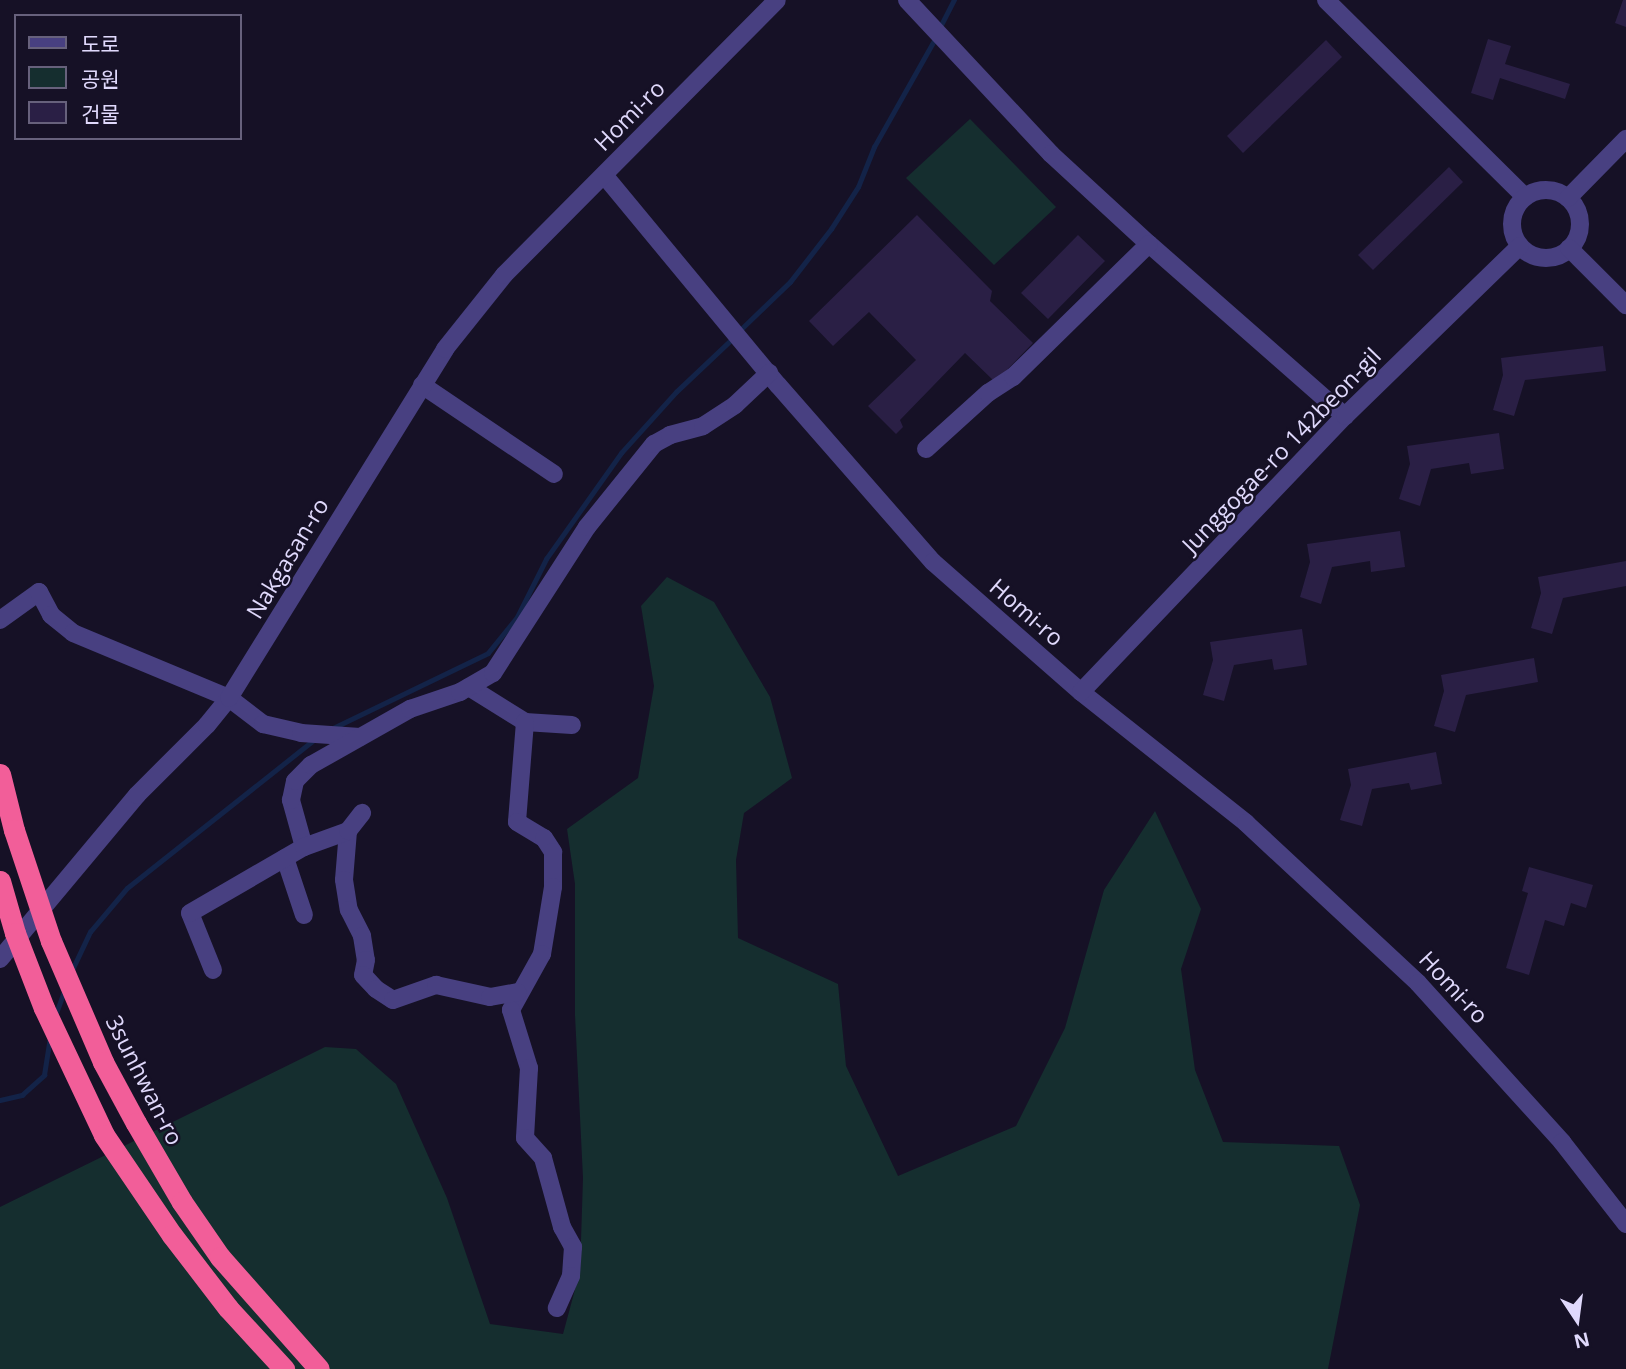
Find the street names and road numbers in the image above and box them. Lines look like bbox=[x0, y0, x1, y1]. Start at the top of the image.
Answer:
street label: Homi-ro bbox=[588, 74, 670, 156]
street label: Junggogae-ro 142beon-gil bbox=[1176, 342, 1386, 558]
street label: Nakgasan-ro bbox=[240, 493, 334, 623]
street label: Homi-ro bbox=[985, 573, 1069, 651]
street label: Homi-ro bbox=[1414, 945, 1494, 1029]
street label: 3sunhwan-ro bbox=[101, 1011, 189, 1149]

